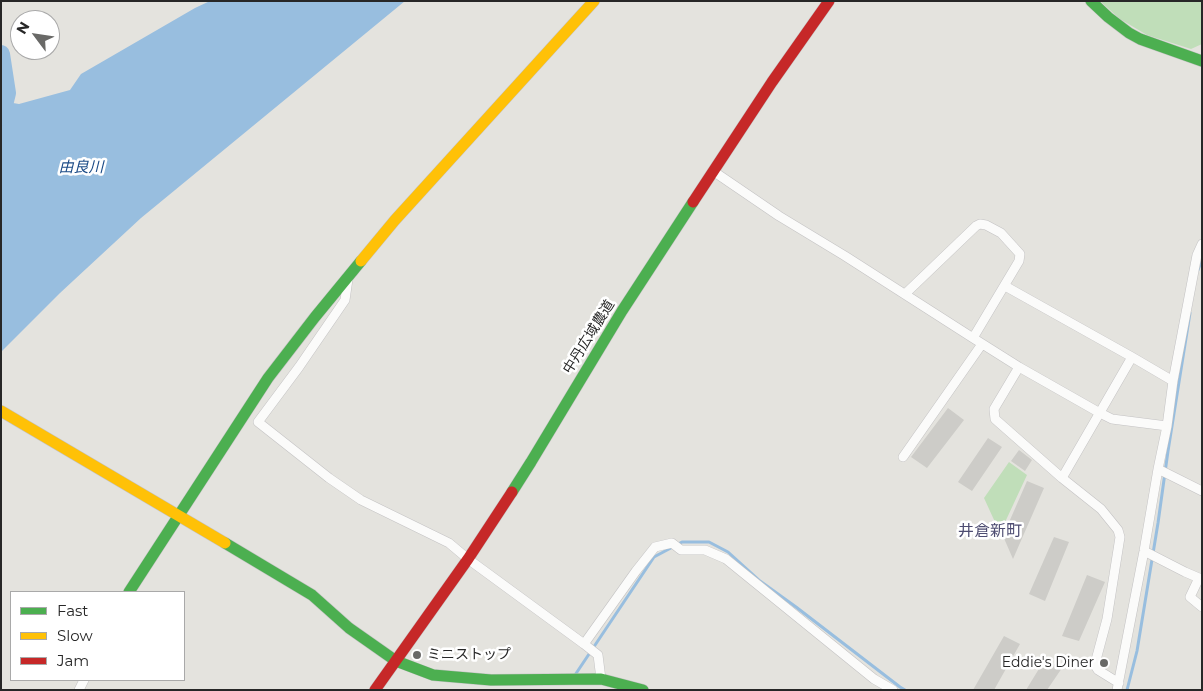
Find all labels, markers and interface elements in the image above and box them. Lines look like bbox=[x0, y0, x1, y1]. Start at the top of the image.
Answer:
north arrow bbox=[10, 10, 60, 60]
text: N bbox=[12, 18, 34, 37]
water label: 由良川 bbox=[59, 159, 103, 177]
street label: 中丹広域農道 bbox=[560, 297, 618, 377]
district label: 井倉新町 bbox=[958, 521, 1022, 541]
legend bbox=[10, 591, 185, 681]
text: Fast bbox=[57, 601, 88, 620]
text: Slow bbox=[57, 626, 93, 645]
place label: ミニストップ bbox=[427, 647, 511, 663]
marker: ミニストップ bbox=[411, 649, 423, 661]
text: Jam bbox=[57, 651, 89, 670]
place label: Eddie's Diner bbox=[1002, 655, 1094, 671]
marker: Eddie's Diner bbox=[1098, 657, 1110, 669]

